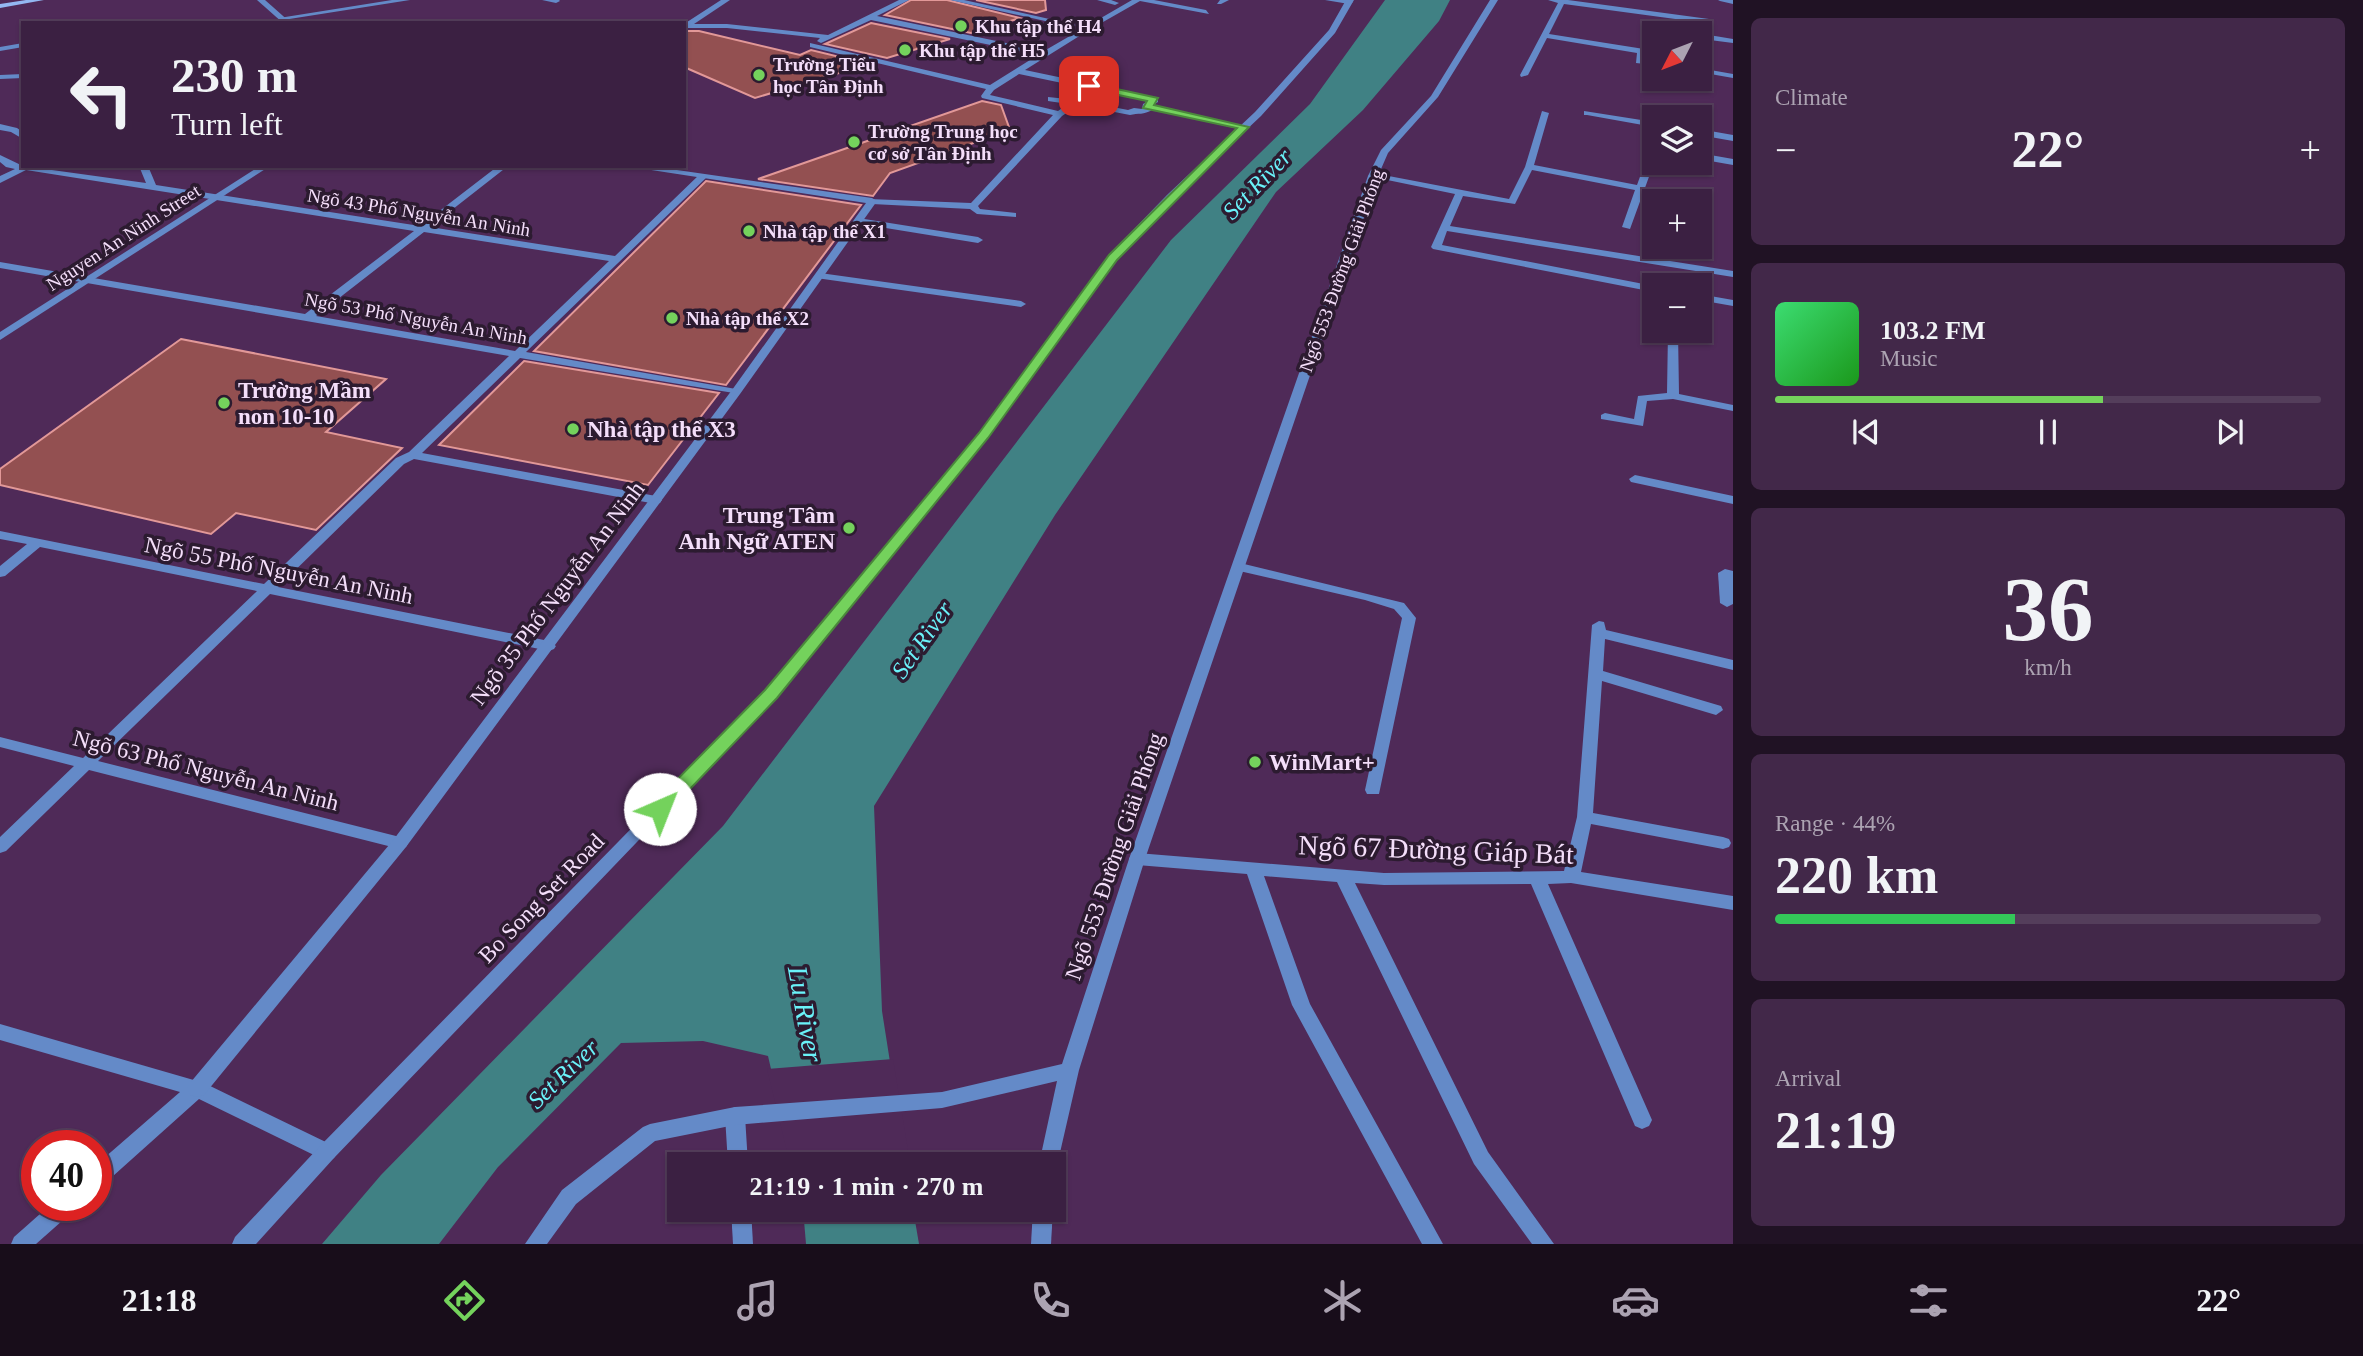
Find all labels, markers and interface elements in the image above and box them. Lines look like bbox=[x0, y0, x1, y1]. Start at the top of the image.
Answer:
place label: Khu tập thể H4 bbox=[975, 16, 1102, 37]
marker: Khu tập thể H4 bbox=[953, 18, 969, 34]
north arrow bbox=[1642, 21, 1712, 91]
map controls bbox=[1642, 21, 1712, 343]
place label: Khu tập thể H5 bbox=[919, 40, 1045, 61]
marker: Khu tập thể H5 bbox=[897, 42, 913, 58]
text: 230 m bbox=[171, 48, 298, 103]
icon: left bbox=[56, 49, 147, 140]
place label: Trường Tiểu học Tân Định bbox=[773, 54, 884, 97]
pin bbox=[1059, 56, 1119, 116]
marker: Trường Tiểu học Tân Định bbox=[751, 67, 767, 83]
icon: arrive bbox=[1070, 67, 1108, 105]
text: Climate bbox=[1775, 85, 1848, 110]
button: layers bbox=[1642, 105, 1712, 175]
text: Turn left bbox=[171, 106, 283, 142]
place label: Trường Trung học cơ sở Tân Định bbox=[868, 121, 1018, 164]
text: 22° bbox=[2012, 121, 2084, 178]
text: − bbox=[1775, 129, 1796, 171]
text: + bbox=[2300, 129, 2321, 171]
marker: Trường Trung học cơ sở Tân Định bbox=[846, 134, 862, 150]
water label: Set River bbox=[1217, 143, 1297, 224]
street label: Ngõ 553 Đường Giải Phóng bbox=[1295, 165, 1388, 375]
street label: Nguyen An Ninh Street bbox=[43, 180, 205, 295]
street label: Ngõ 43 Phố Nguyễn An Ninh bbox=[306, 184, 532, 241]
button: + bbox=[1642, 189, 1712, 259]
place label: Nhà tập thể X1 bbox=[763, 221, 886, 242]
marker: Nhà tập thể X1 bbox=[741, 223, 757, 239]
button: − bbox=[1642, 273, 1712, 343]
street label: Ngõ 53 Phố Nguyễn An Ninh bbox=[303, 289, 529, 348]
place label: Nhà tập thể X2 bbox=[686, 308, 809, 329]
marker: Nhà tập thể X2 bbox=[664, 310, 680, 326]
text: 103.2 FM bbox=[1880, 316, 1985, 345]
text: Music bbox=[1880, 346, 1938, 371]
place label: Trường Mầm non 10-10 bbox=[238, 378, 371, 429]
marker: Trường Mầm non 10-10 bbox=[216, 395, 232, 411]
icon: previous bbox=[1847, 413, 1885, 451]
icon: pause bbox=[2029, 413, 2067, 451]
icon: next bbox=[2211, 413, 2249, 451]
place label: Nhà tập thể X3 bbox=[587, 417, 736, 442]
marker: Nhà tập thể X3 bbox=[565, 421, 581, 437]
street label: Ngõ 35 Phố Nguyễn An Ninh bbox=[465, 476, 650, 710]
place label: Trung Tâm Anh Ngữ ATEN bbox=[678, 503, 835, 554]
marker: Trung Tâm Anh Ngữ ATEN bbox=[841, 520, 857, 536]
street label: Ngõ 55 Phố Nguyễn An Ninh bbox=[143, 532, 416, 609]
text: 36 bbox=[2003, 559, 2094, 660]
water label: Set River bbox=[886, 596, 958, 683]
text: km/h bbox=[2024, 655, 2072, 680]
street label: Ngõ 63 Phố Nguyễn An Ninh bbox=[71, 725, 342, 816]
street label: Ngõ 553 Đường Giải Phóng bbox=[1060, 729, 1169, 983]
place label: WinMart+ bbox=[1269, 750, 1375, 775]
marker: WinMart+ bbox=[1247, 754, 1263, 770]
position arrow bbox=[623, 772, 697, 846]
text: Range · 44% bbox=[1775, 811, 1895, 836]
street label: Bo Song Set Road bbox=[474, 828, 610, 968]
street label: Ngõ 67 Đường Giáp Bát bbox=[1298, 829, 1575, 870]
text: 220 km bbox=[1775, 847, 1938, 904]
water label: Lu River bbox=[782, 963, 829, 1065]
water label: Set River bbox=[523, 1034, 604, 1114]
text: Arrival bbox=[1775, 1066, 1841, 1091]
text: 21:19 bbox=[1775, 1102, 1896, 1159]
speed limit sign: 40 bbox=[21, 1130, 112, 1221]
text: 21:19 · 1 min · 270 m bbox=[750, 1172, 984, 1201]
icon: directions bbox=[440, 1276, 489, 1325]
icon: music bbox=[733, 1276, 782, 1325]
icon: phone bbox=[1026, 1276, 1075, 1325]
icon: climate bbox=[1318, 1276, 1367, 1325]
icon: car bbox=[1611, 1276, 1660, 1325]
icon: filters bbox=[1904, 1276, 1953, 1325]
text: 21:18 bbox=[122, 1282, 197, 1318]
text: 22° bbox=[2196, 1282, 2241, 1318]

